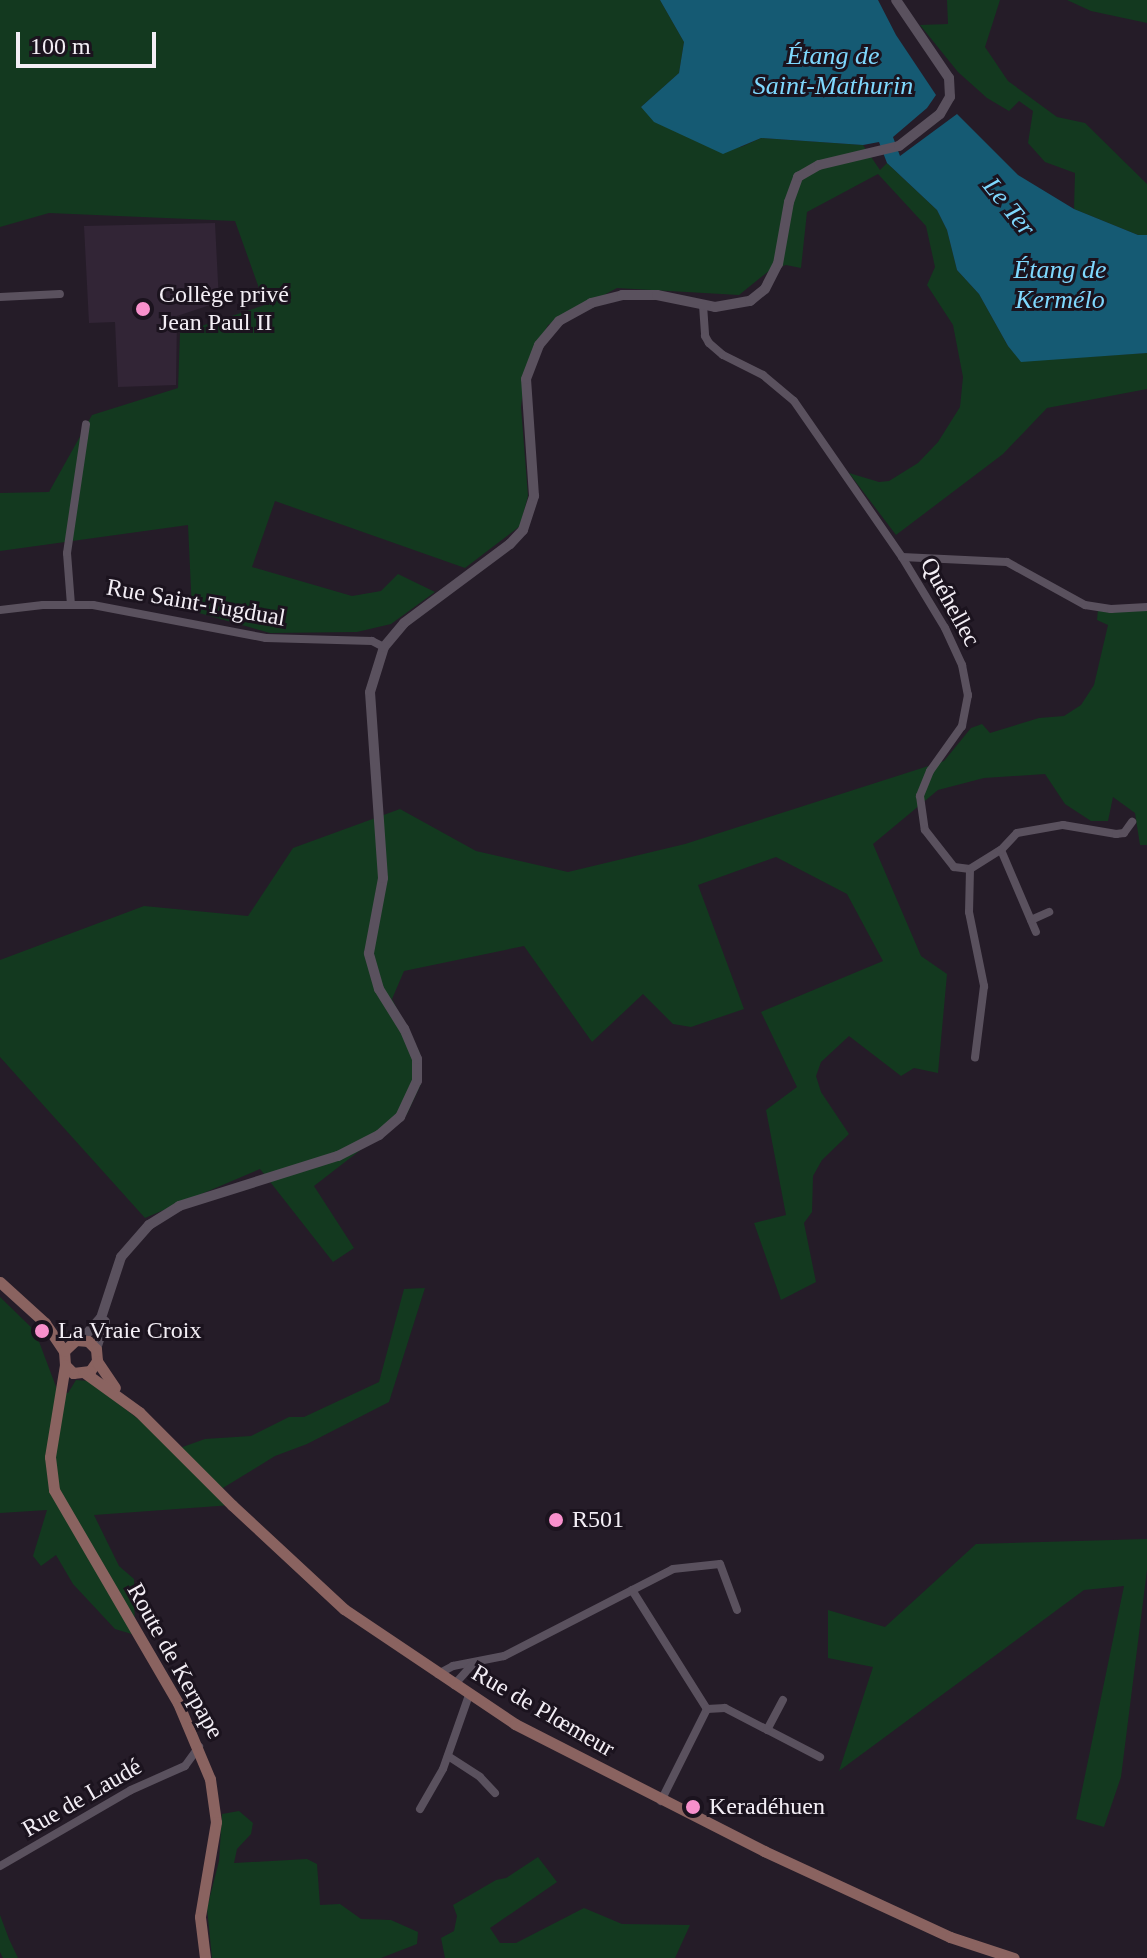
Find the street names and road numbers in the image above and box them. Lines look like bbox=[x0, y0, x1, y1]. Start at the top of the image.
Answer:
street label: Quéhellec bbox=[914, 552, 986, 652]
street label: Rue Saint-Tugdual bbox=[104, 573, 288, 633]
street label: Route de Kerpape bbox=[120, 1578, 230, 1744]
street label: Rue de Plœmeur bbox=[467, 1659, 619, 1763]
street label: Rue de Laudé bbox=[17, 1752, 147, 1844]

